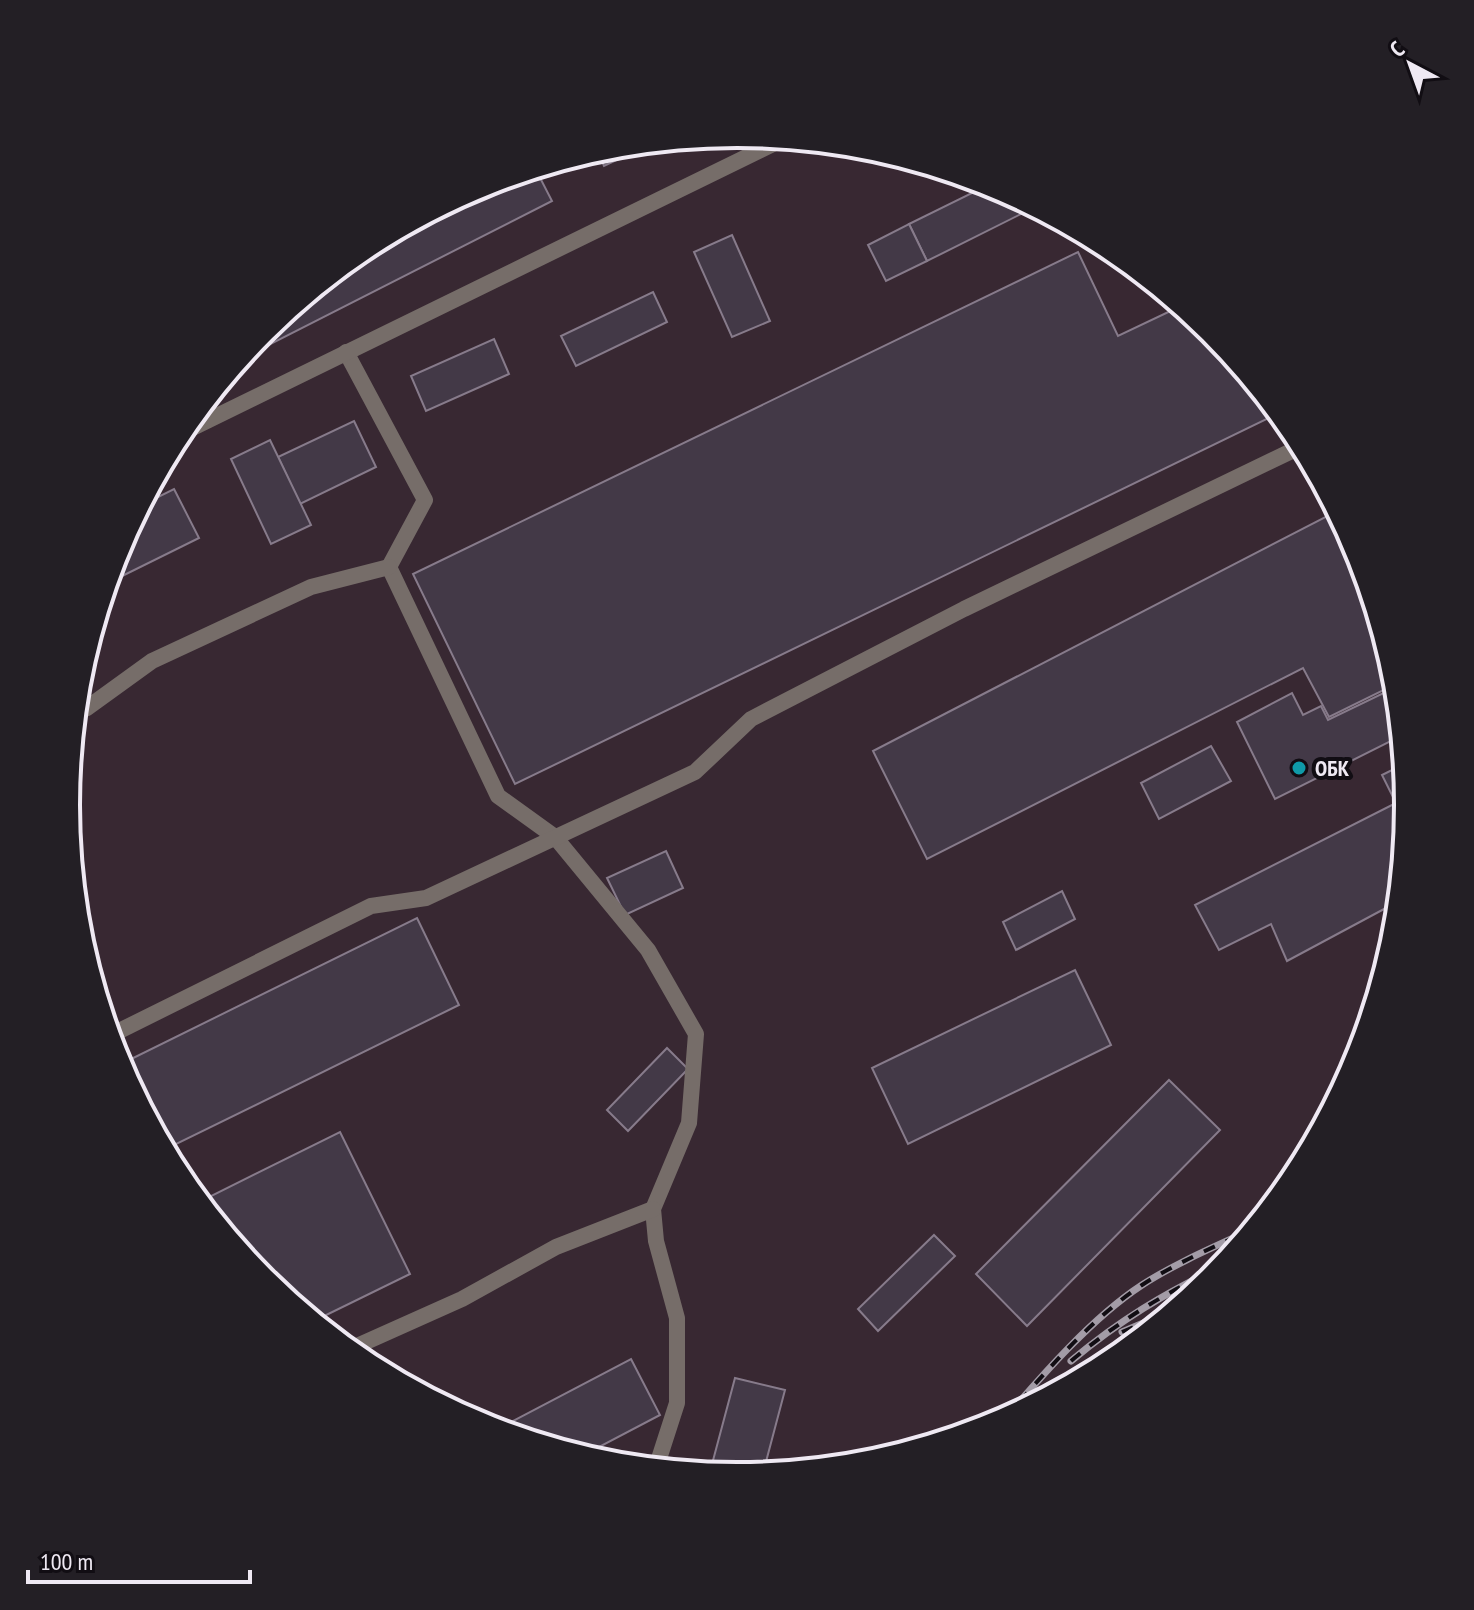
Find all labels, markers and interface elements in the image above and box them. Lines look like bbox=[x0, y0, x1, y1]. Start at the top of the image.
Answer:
north arrow bbox=[1370, 24, 1450, 104]
text: С bbox=[1384, 35, 1410, 63]
place label: ОБК bbox=[1315, 754, 1350, 782]
marker: ОБК bbox=[1290, 759, 1308, 777]
scale bar bbox=[28, 1534, 250, 1584]
text: 100 m bbox=[40, 1546, 93, 1577]

